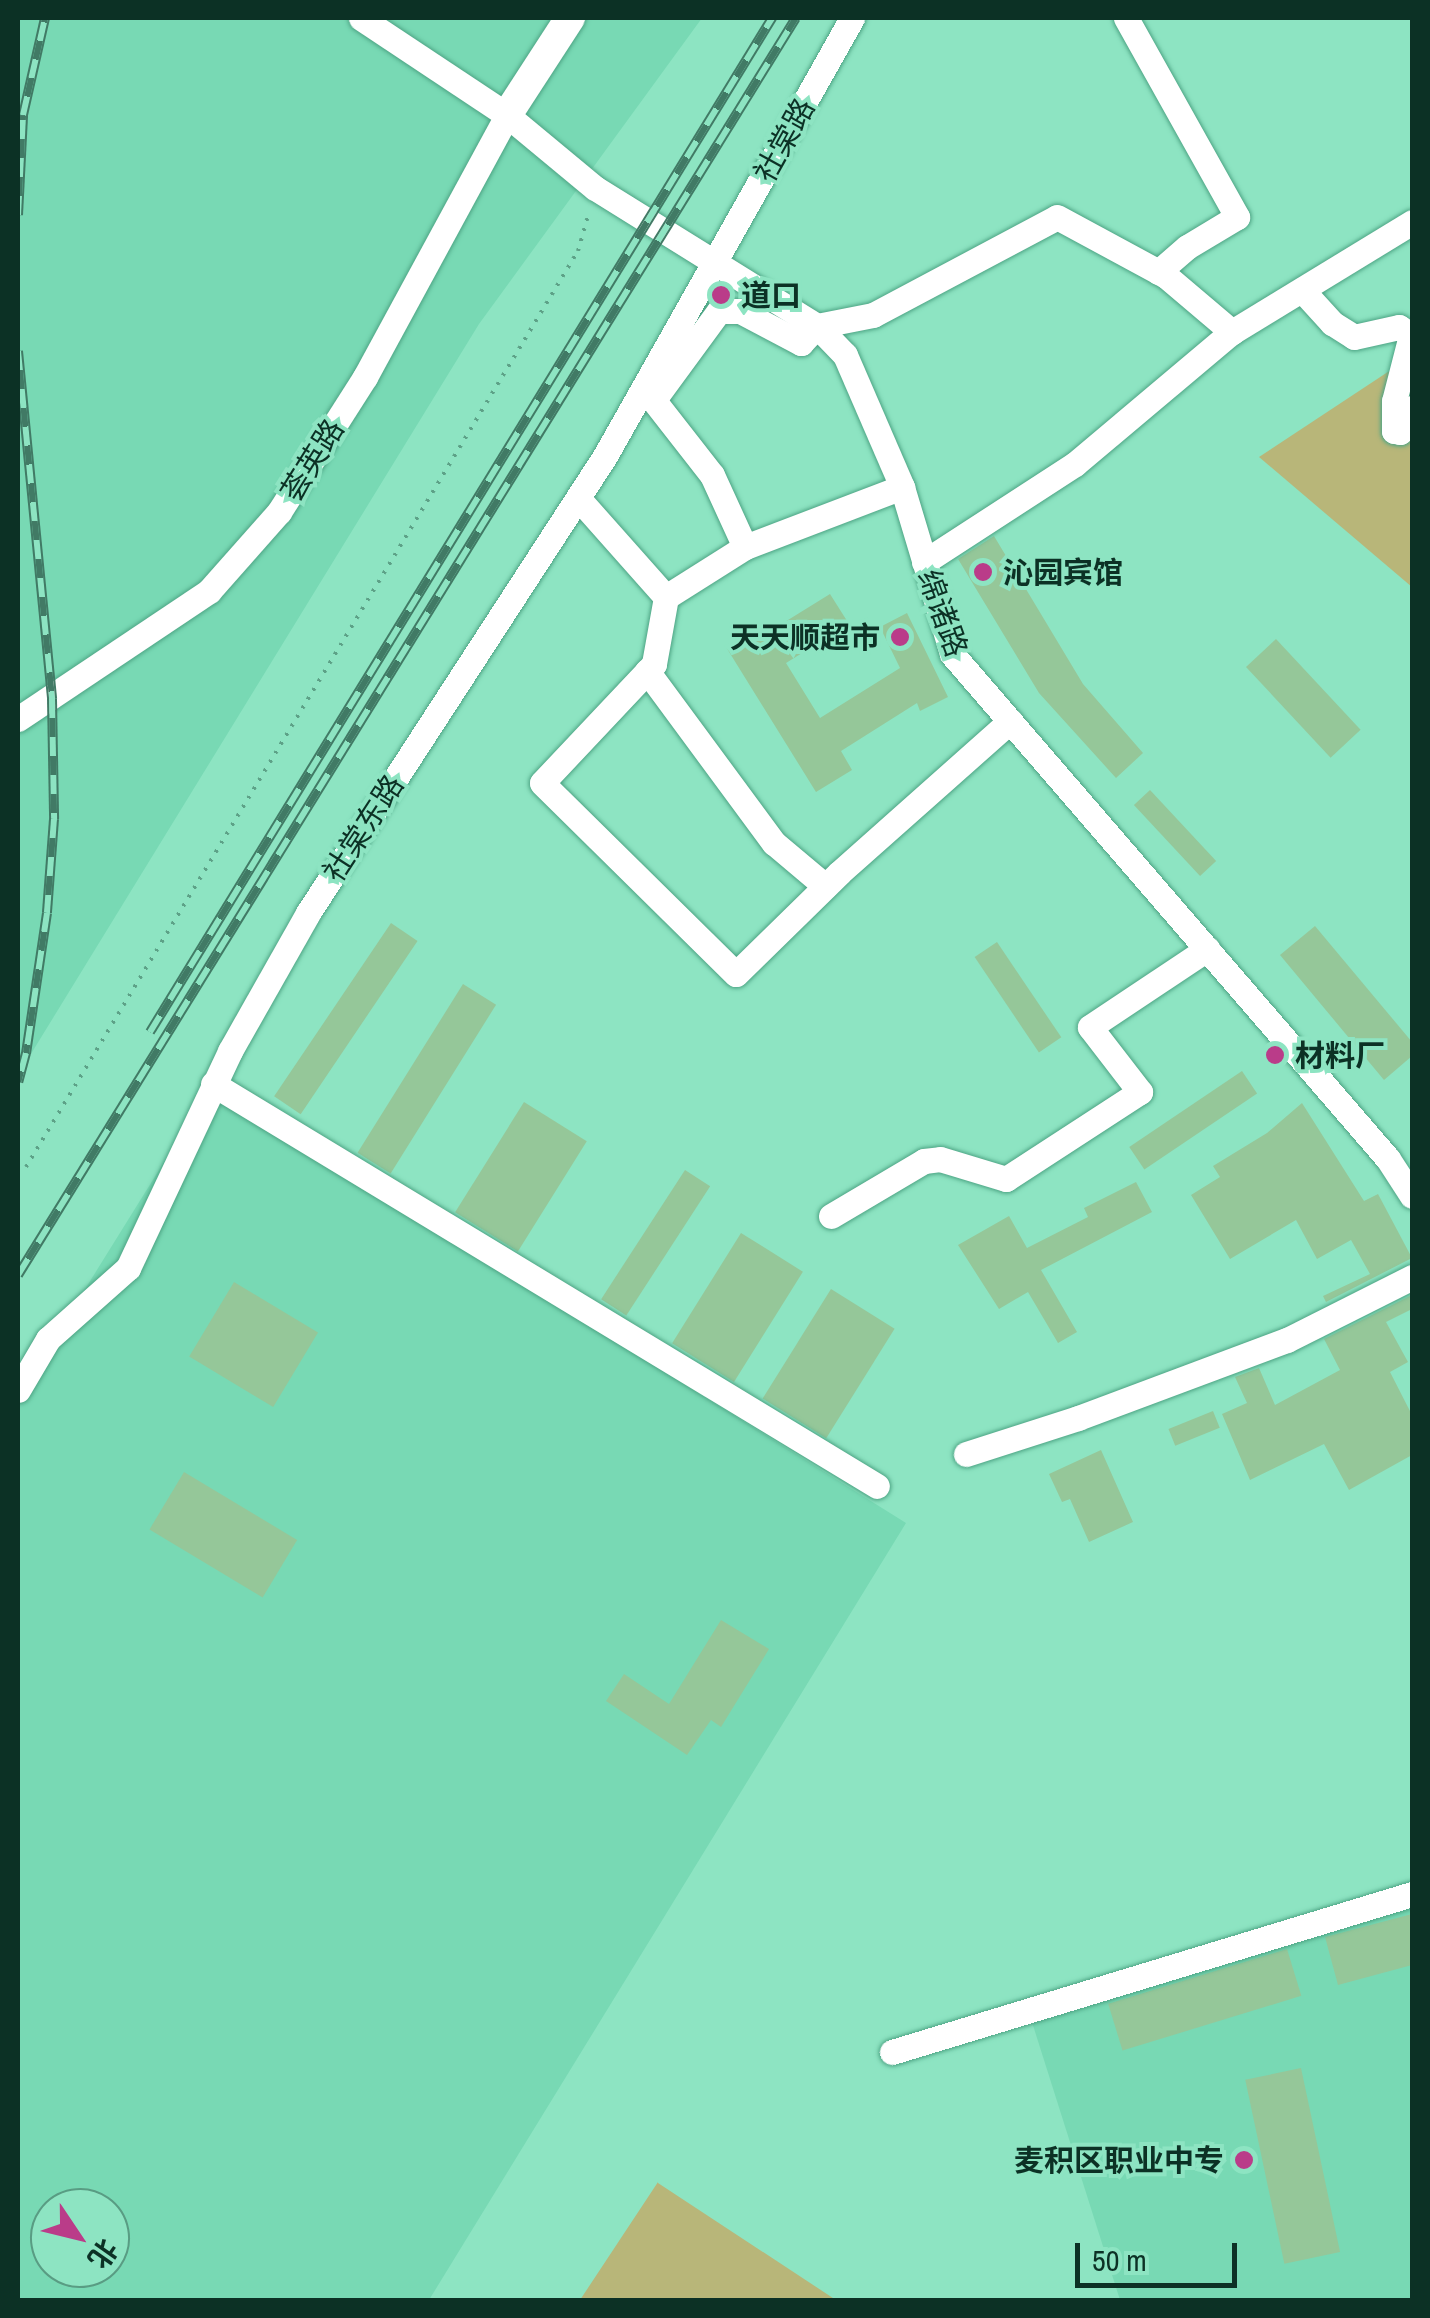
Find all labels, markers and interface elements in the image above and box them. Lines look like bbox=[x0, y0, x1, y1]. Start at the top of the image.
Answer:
street label: 社棠路 bbox=[746, 92, 822, 188]
place label: 道口 bbox=[741, 277, 801, 313]
marker: 道口 bbox=[710, 284, 732, 306]
street label: 荟英路 bbox=[273, 412, 351, 508]
place label: 沁园宾馆 bbox=[1003, 554, 1123, 590]
marker: 沁园宾馆 bbox=[972, 561, 994, 583]
street label: 绵诸路 bbox=[911, 565, 975, 661]
place label: 天天顺超市 bbox=[730, 619, 880, 655]
marker: 天天顺超市 bbox=[889, 626, 911, 648]
street label: 社棠东路 bbox=[315, 768, 411, 888]
place label: 材料厂 bbox=[1295, 1037, 1385, 1073]
marker: 材料厂 bbox=[1264, 1044, 1286, 1066]
place label: 麦积区职业中专 bbox=[1014, 2142, 1224, 2178]
marker: 麦积区职业中专 bbox=[1233, 2149, 1255, 2171]
north arrow bbox=[30, 2188, 130, 2288]
scale bar bbox=[1080, 2223, 1242, 2285]
text: 北 bbox=[79, 2232, 127, 2276]
text: 50 m bbox=[1092, 2240, 1147, 2280]

